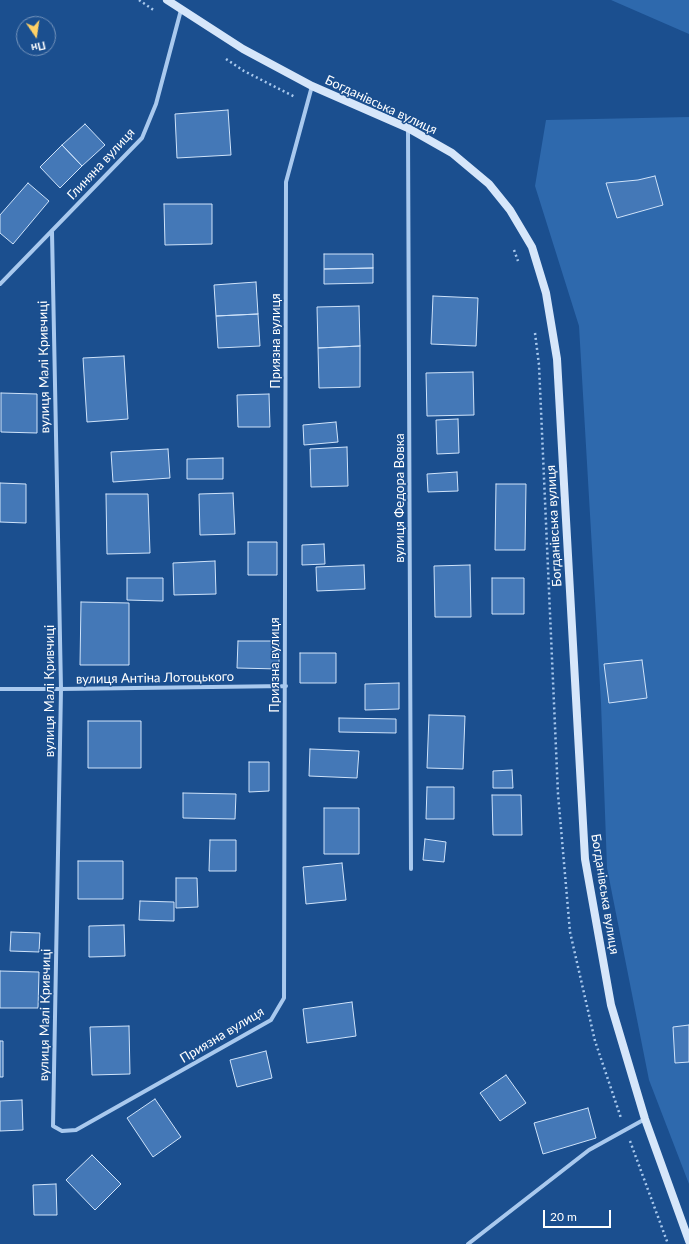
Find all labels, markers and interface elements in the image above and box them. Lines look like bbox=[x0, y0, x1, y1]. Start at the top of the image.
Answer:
north arrow bbox=[16, 16, 56, 56]
text: Пн bbox=[30, 39, 47, 55]
street label: Богданівська вулиця bbox=[322, 72, 440, 138]
street label: Глиняна вулиця bbox=[64, 125, 138, 203]
street label: Приязна вулиця bbox=[268, 293, 284, 389]
street label: вулиця Малі Кривчиці bbox=[35, 301, 53, 433]
street label: вулиця Федора Вовка bbox=[392, 433, 408, 563]
street label: Богданівська вулиця bbox=[543, 465, 565, 587]
street label: Приязна вулиця bbox=[267, 617, 283, 713]
street label: вулиця Малі Кривчиці bbox=[42, 625, 58, 757]
street label: вулиця Антіна Лотоцького bbox=[76, 669, 234, 687]
street label: Богданівська вулиця bbox=[588, 833, 622, 955]
street label: вулиця Малі Кривчиці bbox=[36, 949, 54, 1081]
street label: Приязна вулиця bbox=[177, 1004, 267, 1066]
scale bar bbox=[545, 1202, 613, 1228]
text: 20 m bbox=[550, 1209, 577, 1224]

